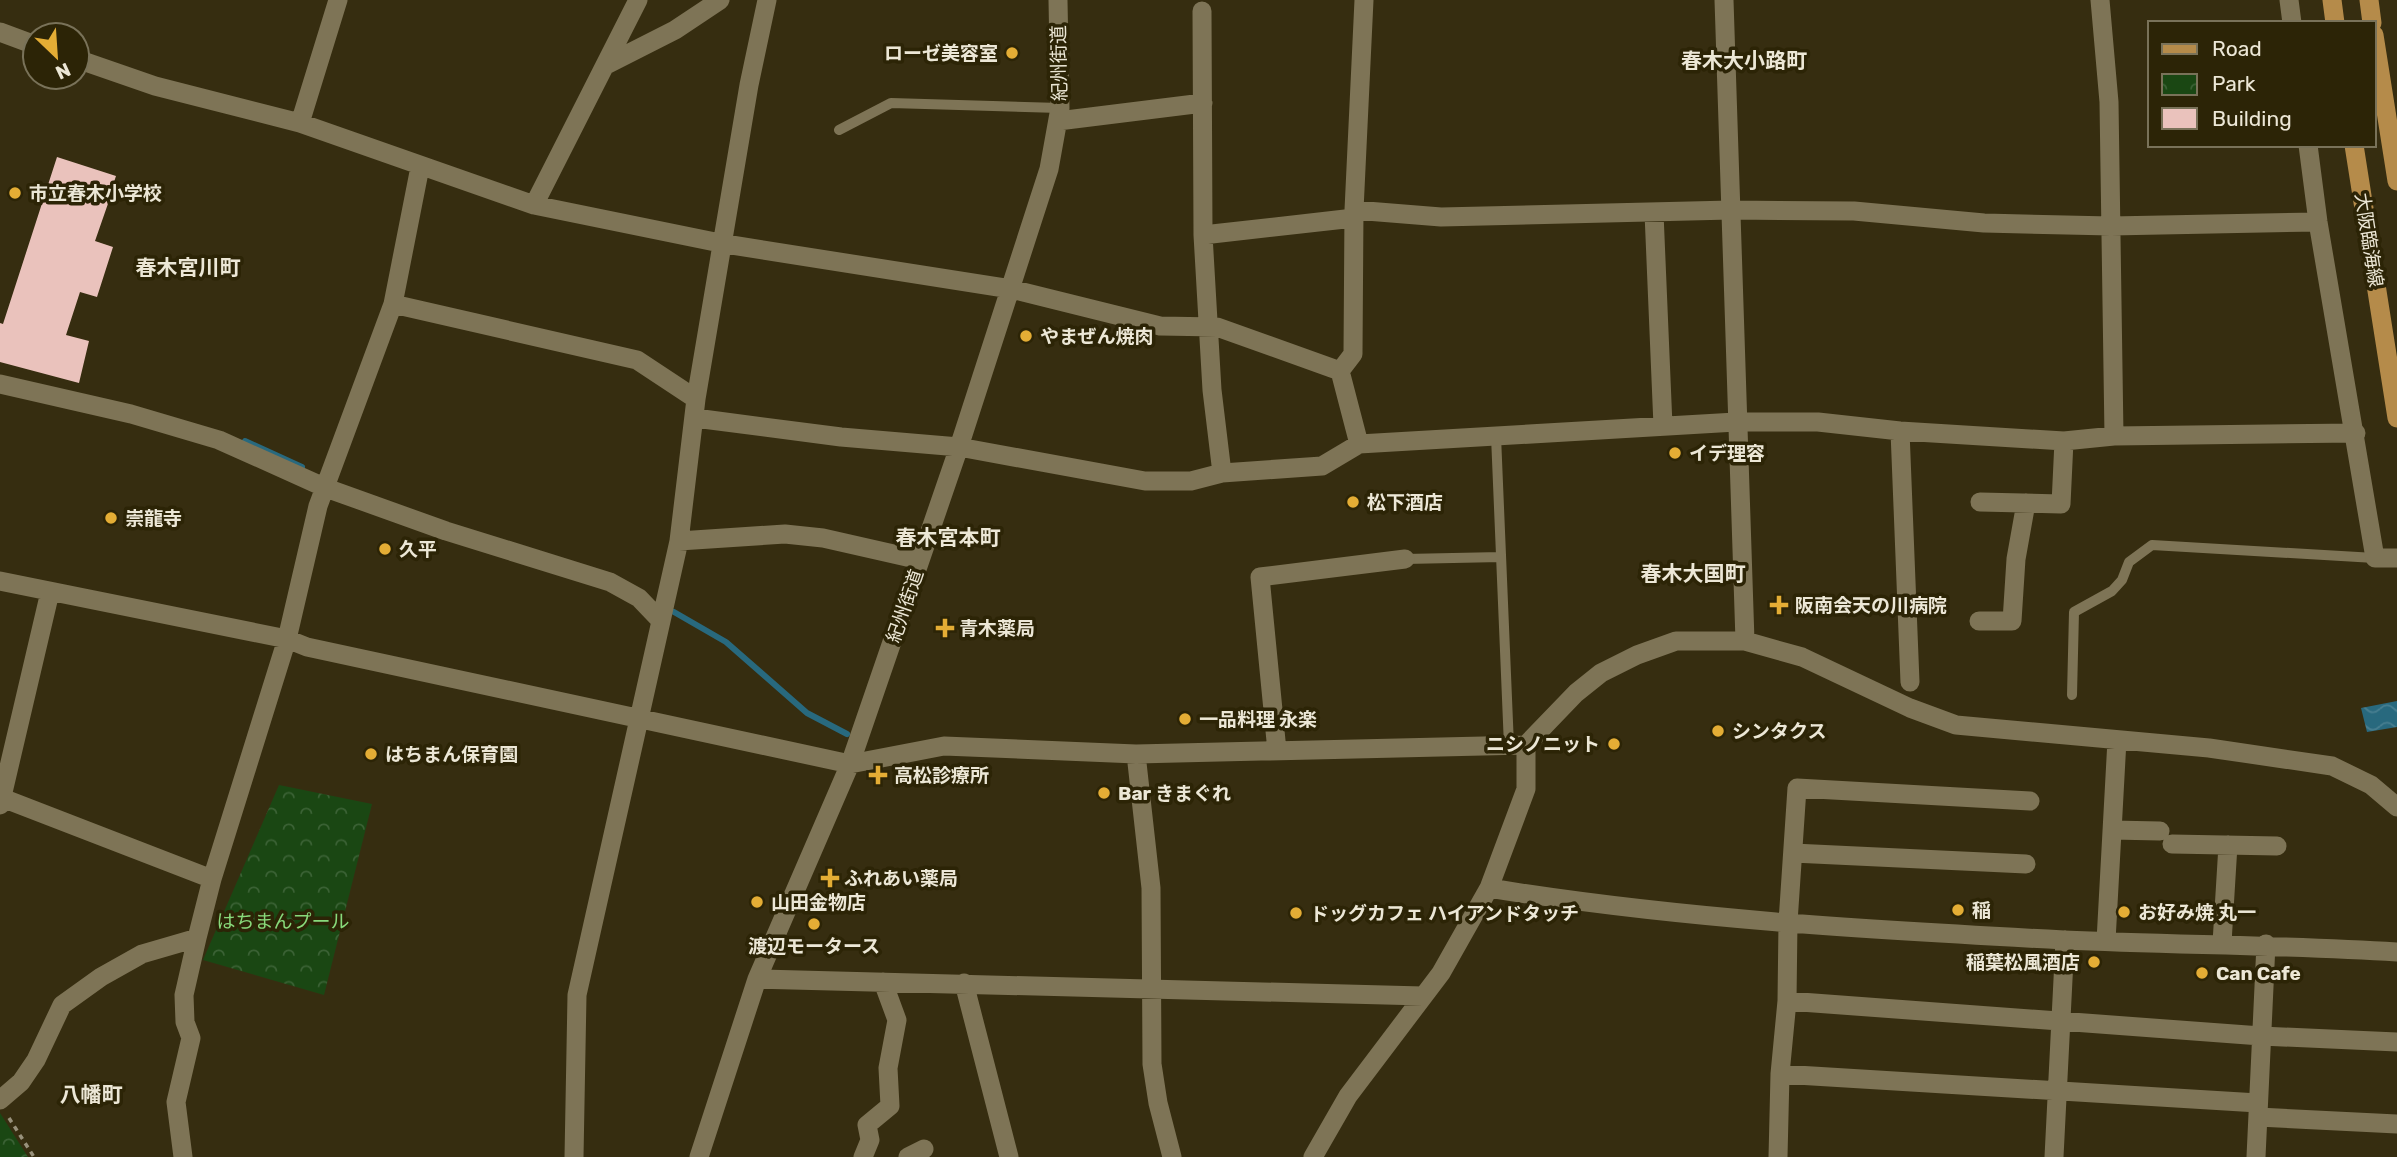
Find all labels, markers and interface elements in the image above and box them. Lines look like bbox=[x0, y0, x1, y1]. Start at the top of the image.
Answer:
north arrow bbox=[21, 21, 91, 91]
legend bbox=[2148, 21, 2376, 147]
street label: 紀州街道 bbox=[1047, 25, 1071, 101]
text: Road bbox=[2212, 36, 2262, 61]
place label: ローゼ美容室 bbox=[884, 42, 998, 65]
marker: ローゼ美容室 bbox=[1004, 45, 1020, 61]
district label: 春木大小路町 bbox=[1681, 48, 1807, 73]
text: N bbox=[52, 58, 74, 84]
text: Park bbox=[2212, 71, 2256, 96]
text: Building bbox=[2212, 106, 2292, 131]
place label: 市立春木小学校 bbox=[29, 182, 162, 205]
marker: 市立春木小学校 bbox=[7, 185, 23, 201]
street label: 大阪臨海線 bbox=[2350, 191, 2388, 289]
district label: 春木宮川町 bbox=[136, 255, 241, 280]
place label: やまぜん焼肉 bbox=[1040, 325, 1153, 348]
marker: やまぜん焼肉 bbox=[1018, 328, 1034, 344]
place label: イデ理容 bbox=[1689, 442, 1765, 465]
marker: イデ理容 bbox=[1667, 445, 1683, 461]
place label: 松下酒店 bbox=[1367, 491, 1443, 514]
marker: 松下酒店 bbox=[1345, 494, 1361, 510]
place label: 崇龍寺 bbox=[125, 507, 182, 530]
marker: 崇龍寺 bbox=[103, 510, 119, 526]
district label: 春木宮本町 bbox=[896, 525, 1001, 550]
place label: 久平 bbox=[399, 538, 437, 561]
marker: 久平 bbox=[377, 541, 393, 557]
district label: 春木大国町 bbox=[1641, 561, 1746, 586]
street label: 紀州街道 bbox=[882, 566, 928, 646]
place label: 阪南会天の川病院 bbox=[1795, 594, 1947, 617]
marker: 阪南会天の川病院 bbox=[1769, 595, 1789, 615]
place label: 青木薬局 bbox=[959, 617, 1035, 640]
marker: 青木薬局 bbox=[937, 620, 953, 636]
place label: 一品料理 永楽 bbox=[1199, 708, 1317, 731]
marker: 一品料理 永楽 bbox=[1177, 711, 1193, 727]
place label: シンタクス bbox=[1732, 720, 1826, 743]
marker: シンタクス bbox=[1710, 723, 1726, 739]
place label: ニシノニット bbox=[1486, 733, 1600, 756]
marker: ニシノニット bbox=[1606, 736, 1622, 752]
place label: はちまん保育園 bbox=[385, 743, 518, 766]
marker: はちまん保育園 bbox=[363, 746, 379, 762]
place label: 高松診療所 bbox=[894, 764, 989, 787]
marker: 高松診療所 bbox=[868, 765, 888, 785]
place label: Bar きまぐれ bbox=[1118, 782, 1231, 805]
marker: Bar きまぐれ bbox=[1096, 785, 1112, 801]
place label: ふれあい薬局 bbox=[844, 867, 958, 890]
marker: ふれあい薬局 bbox=[822, 870, 838, 886]
place label: 山田金物店 bbox=[771, 891, 866, 914]
marker: 山田金物店 bbox=[749, 894, 765, 910]
place label: 稲 bbox=[1972, 899, 1991, 922]
place label: お好み焼 丸一 bbox=[2138, 901, 2256, 924]
place label: ドッグカフェ ハイアンドタッチ bbox=[1310, 902, 1579, 925]
marker: 稲 bbox=[1950, 902, 1966, 918]
marker: お好み焼 丸一 bbox=[2116, 904, 2132, 920]
marker: ドッグカフェ ハイアンドタッチ bbox=[1288, 905, 1304, 921]
park label: はちまんプール bbox=[216, 910, 350, 933]
marker: 渡辺モータース bbox=[806, 916, 822, 932]
place label: 渡辺モータース bbox=[748, 935, 880, 958]
place label: 稲葉松風酒店 bbox=[1966, 951, 2080, 974]
marker: 稲葉松風酒店 bbox=[2086, 954, 2102, 970]
place label: Can Cafe bbox=[2216, 962, 2301, 985]
marker: Can Cafe bbox=[2194, 965, 2210, 981]
district label: 八幡町 bbox=[60, 1082, 123, 1107]

